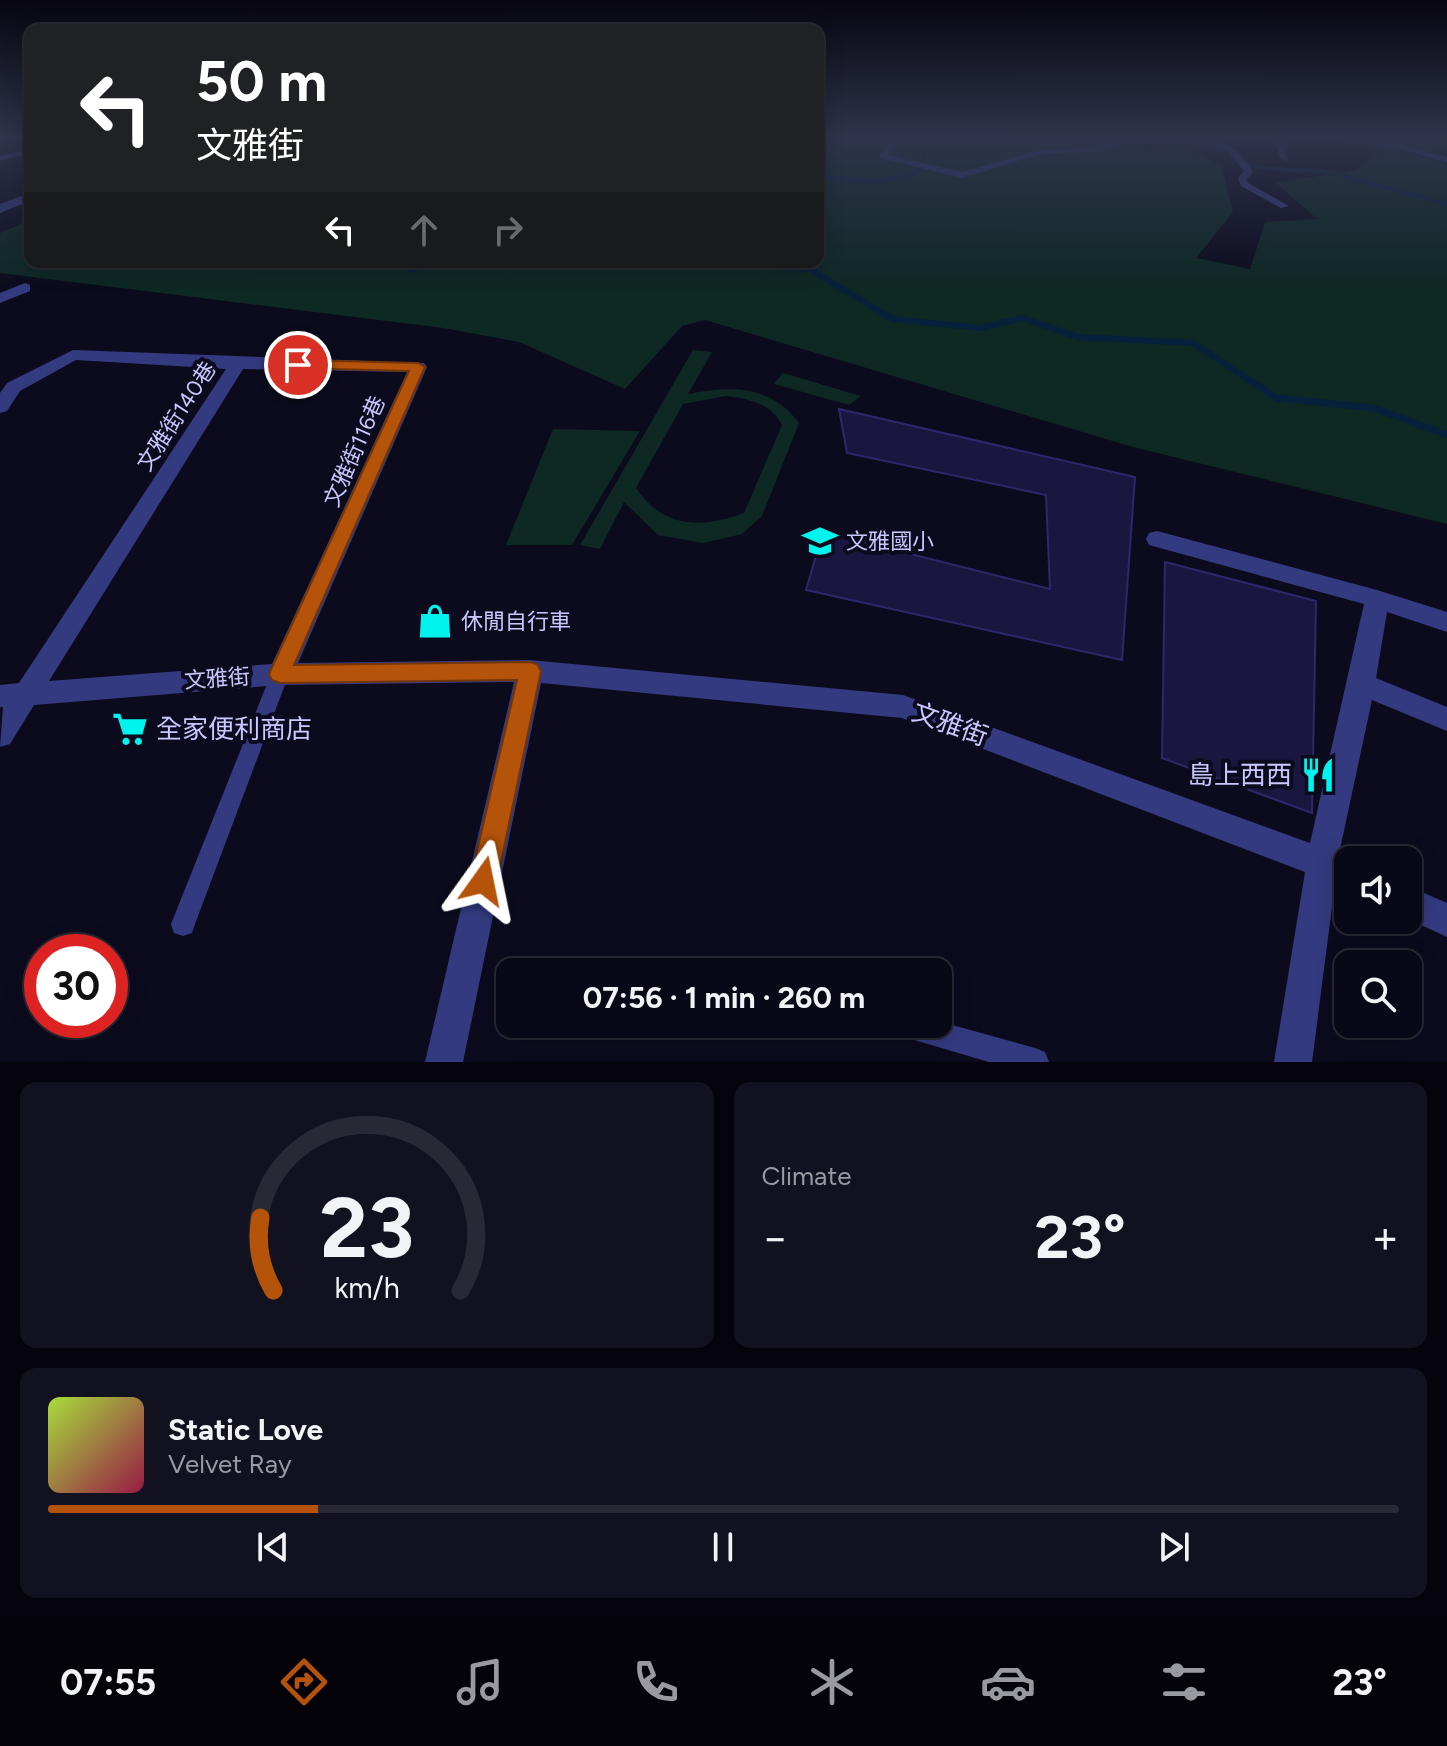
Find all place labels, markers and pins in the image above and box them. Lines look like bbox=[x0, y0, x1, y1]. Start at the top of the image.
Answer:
pin bbox=[264, 331, 332, 399]
school or university icon: 文雅國小 bbox=[801, 522, 839, 560]
place label: 文雅國小 bbox=[846, 528, 934, 555]
shop icon: 休閒自行車 bbox=[416, 602, 454, 640]
place label: 休閒自行車 bbox=[461, 608, 571, 635]
supermarket icon: 全家便利商店 bbox=[111, 710, 149, 748]
place label: 全家便利商店 bbox=[156, 713, 312, 745]
restaurant icon: 島上西西 bbox=[1299, 756, 1337, 794]
place label: 島上西西 bbox=[1188, 759, 1292, 791]

